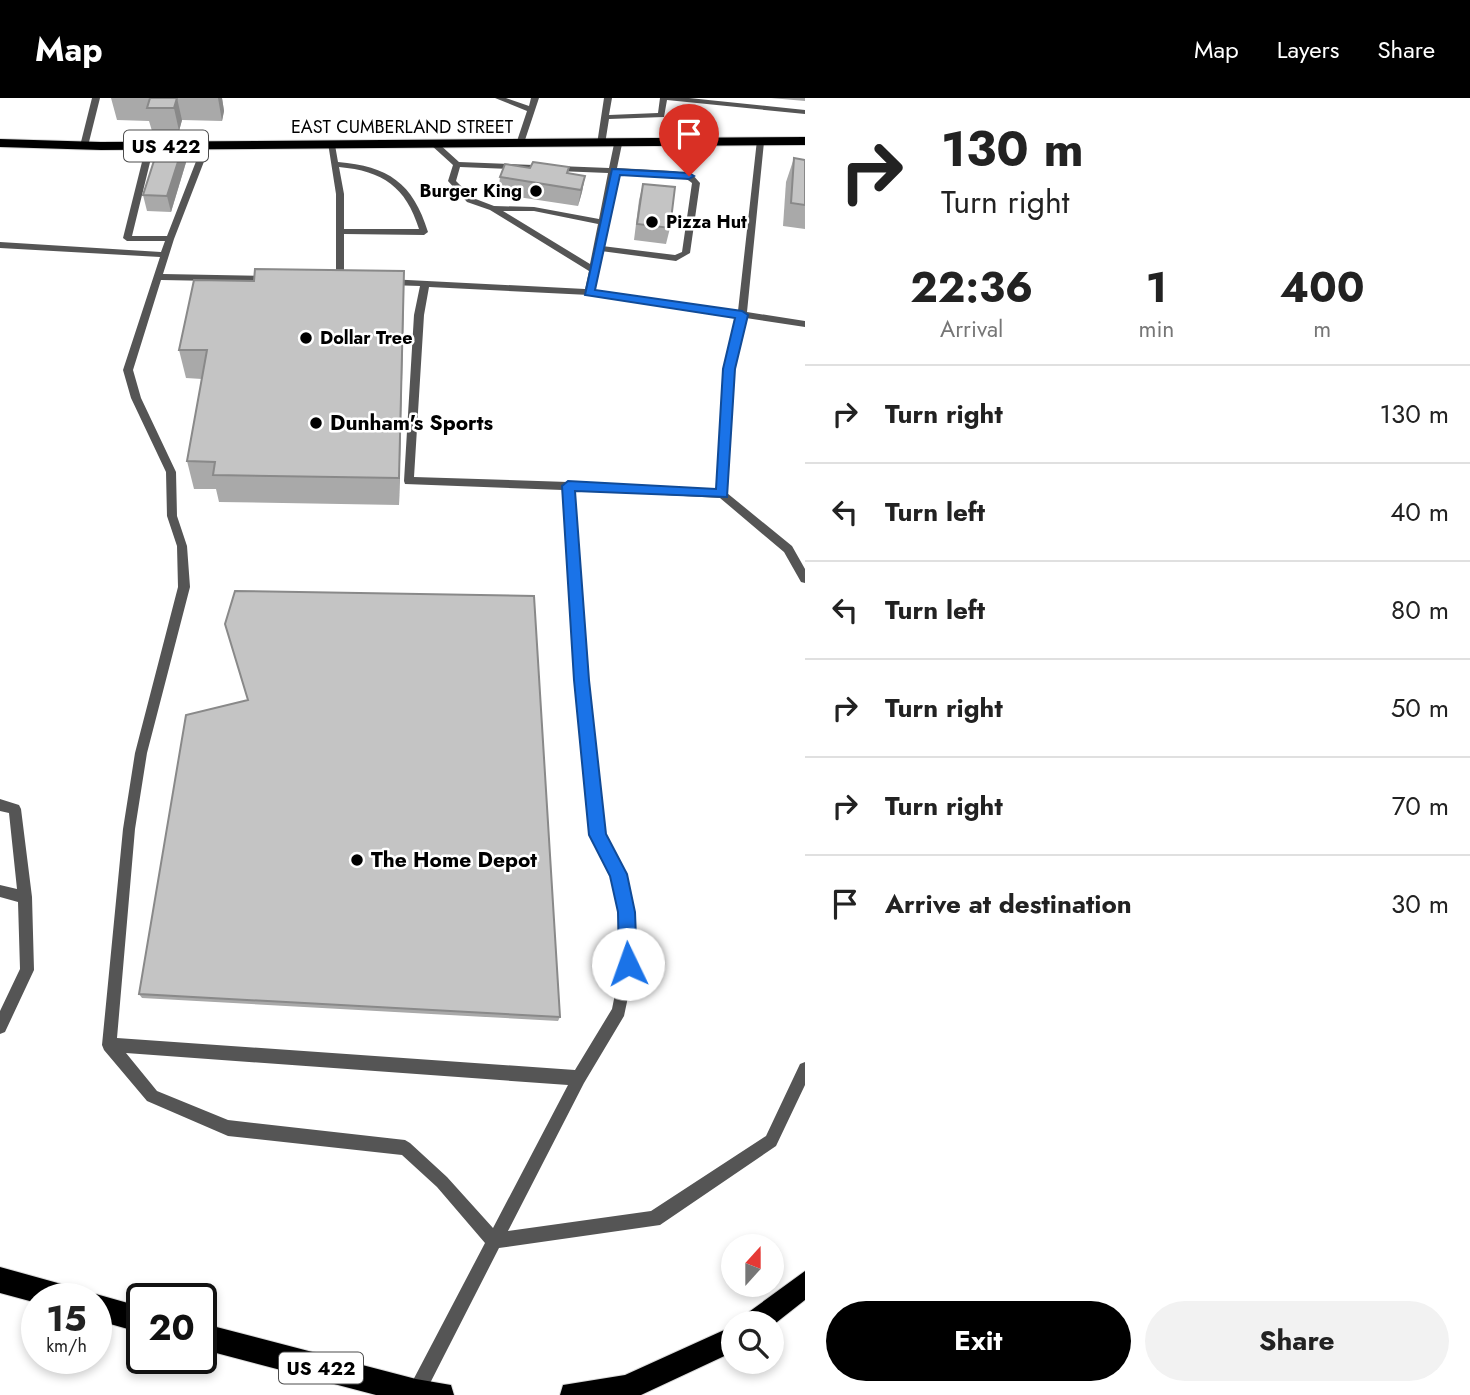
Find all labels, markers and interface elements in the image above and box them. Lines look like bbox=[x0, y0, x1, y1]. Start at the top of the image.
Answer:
text: Map bbox=[35, 26, 103, 73]
text: Map bbox=[1194, 32, 1239, 67]
text: Layers bbox=[1277, 32, 1339, 67]
text: Share bbox=[1377, 32, 1435, 67]
pin bbox=[659, 104, 719, 176]
street label: EAST CUMBERLAND STREET bbox=[291, 114, 514, 140]
text: 130 m bbox=[941, 114, 1084, 184]
icon: arrive bbox=[670, 115, 708, 153]
icon: right bbox=[826, 126, 917, 217]
road number: US 422 bbox=[124, 130, 208, 162]
place label: Burger King bbox=[420, 178, 522, 204]
text: Turn right bbox=[941, 179, 1070, 225]
marker: Burger King bbox=[528, 183, 544, 199]
place label: Pizza Hut bbox=[666, 209, 747, 235]
marker: Pizza Hut bbox=[644, 214, 660, 230]
text: 22:36 bbox=[910, 257, 1033, 318]
text: 1 bbox=[1146, 257, 1167, 318]
text: 400 bbox=[1280, 257, 1365, 318]
text: Arrival bbox=[940, 312, 1003, 346]
text: min bbox=[1138, 312, 1174, 346]
text: m bbox=[1313, 312, 1331, 346]
place label: Dollar Tree bbox=[320, 325, 412, 351]
marker: Dollar Tree bbox=[298, 330, 314, 346]
icon: right bbox=[826, 395, 864, 433]
text: Turn right bbox=[885, 395, 1003, 433]
text: 130 m bbox=[1379, 395, 1449, 433]
place label: Dunham's Sports bbox=[330, 408, 493, 438]
marker: Dunham's Sports bbox=[308, 415, 324, 431]
icon: left bbox=[826, 493, 864, 531]
text: Turn left bbox=[885, 493, 985, 531]
text: 40 m bbox=[1390, 493, 1449, 531]
icon: left bbox=[826, 591, 864, 629]
text: Turn left bbox=[885, 591, 985, 629]
text: 80 m bbox=[1391, 591, 1449, 629]
icon: right bbox=[826, 689, 864, 727]
text: Turn right bbox=[885, 689, 1003, 727]
text: 50 m bbox=[1391, 689, 1449, 727]
icon: right bbox=[826, 787, 864, 825]
text: Turn right bbox=[885, 787, 1003, 825]
text: 70 m bbox=[1392, 787, 1449, 825]
place label: The Home Depot bbox=[371, 845, 537, 875]
marker: The Home Depot bbox=[349, 852, 365, 868]
icon: arrive bbox=[826, 885, 864, 923]
text: Arrive at destination bbox=[885, 885, 1132, 923]
text: 30 m bbox=[1391, 885, 1449, 923]
position arrow bbox=[591, 927, 665, 1001]
north arrow bbox=[721, 1234, 784, 1297]
map controls bbox=[721, 1234, 784, 1374]
speed limit sign: 20 bbox=[126, 1283, 217, 1374]
text: 15 bbox=[46, 1294, 87, 1344]
button: Exit bbox=[826, 1301, 1131, 1381]
button: Share bbox=[1145, 1301, 1449, 1381]
button: search bbox=[721, 1311, 784, 1374]
text: km/h bbox=[46, 1333, 87, 1359]
road number: US 422 bbox=[279, 1352, 363, 1384]

